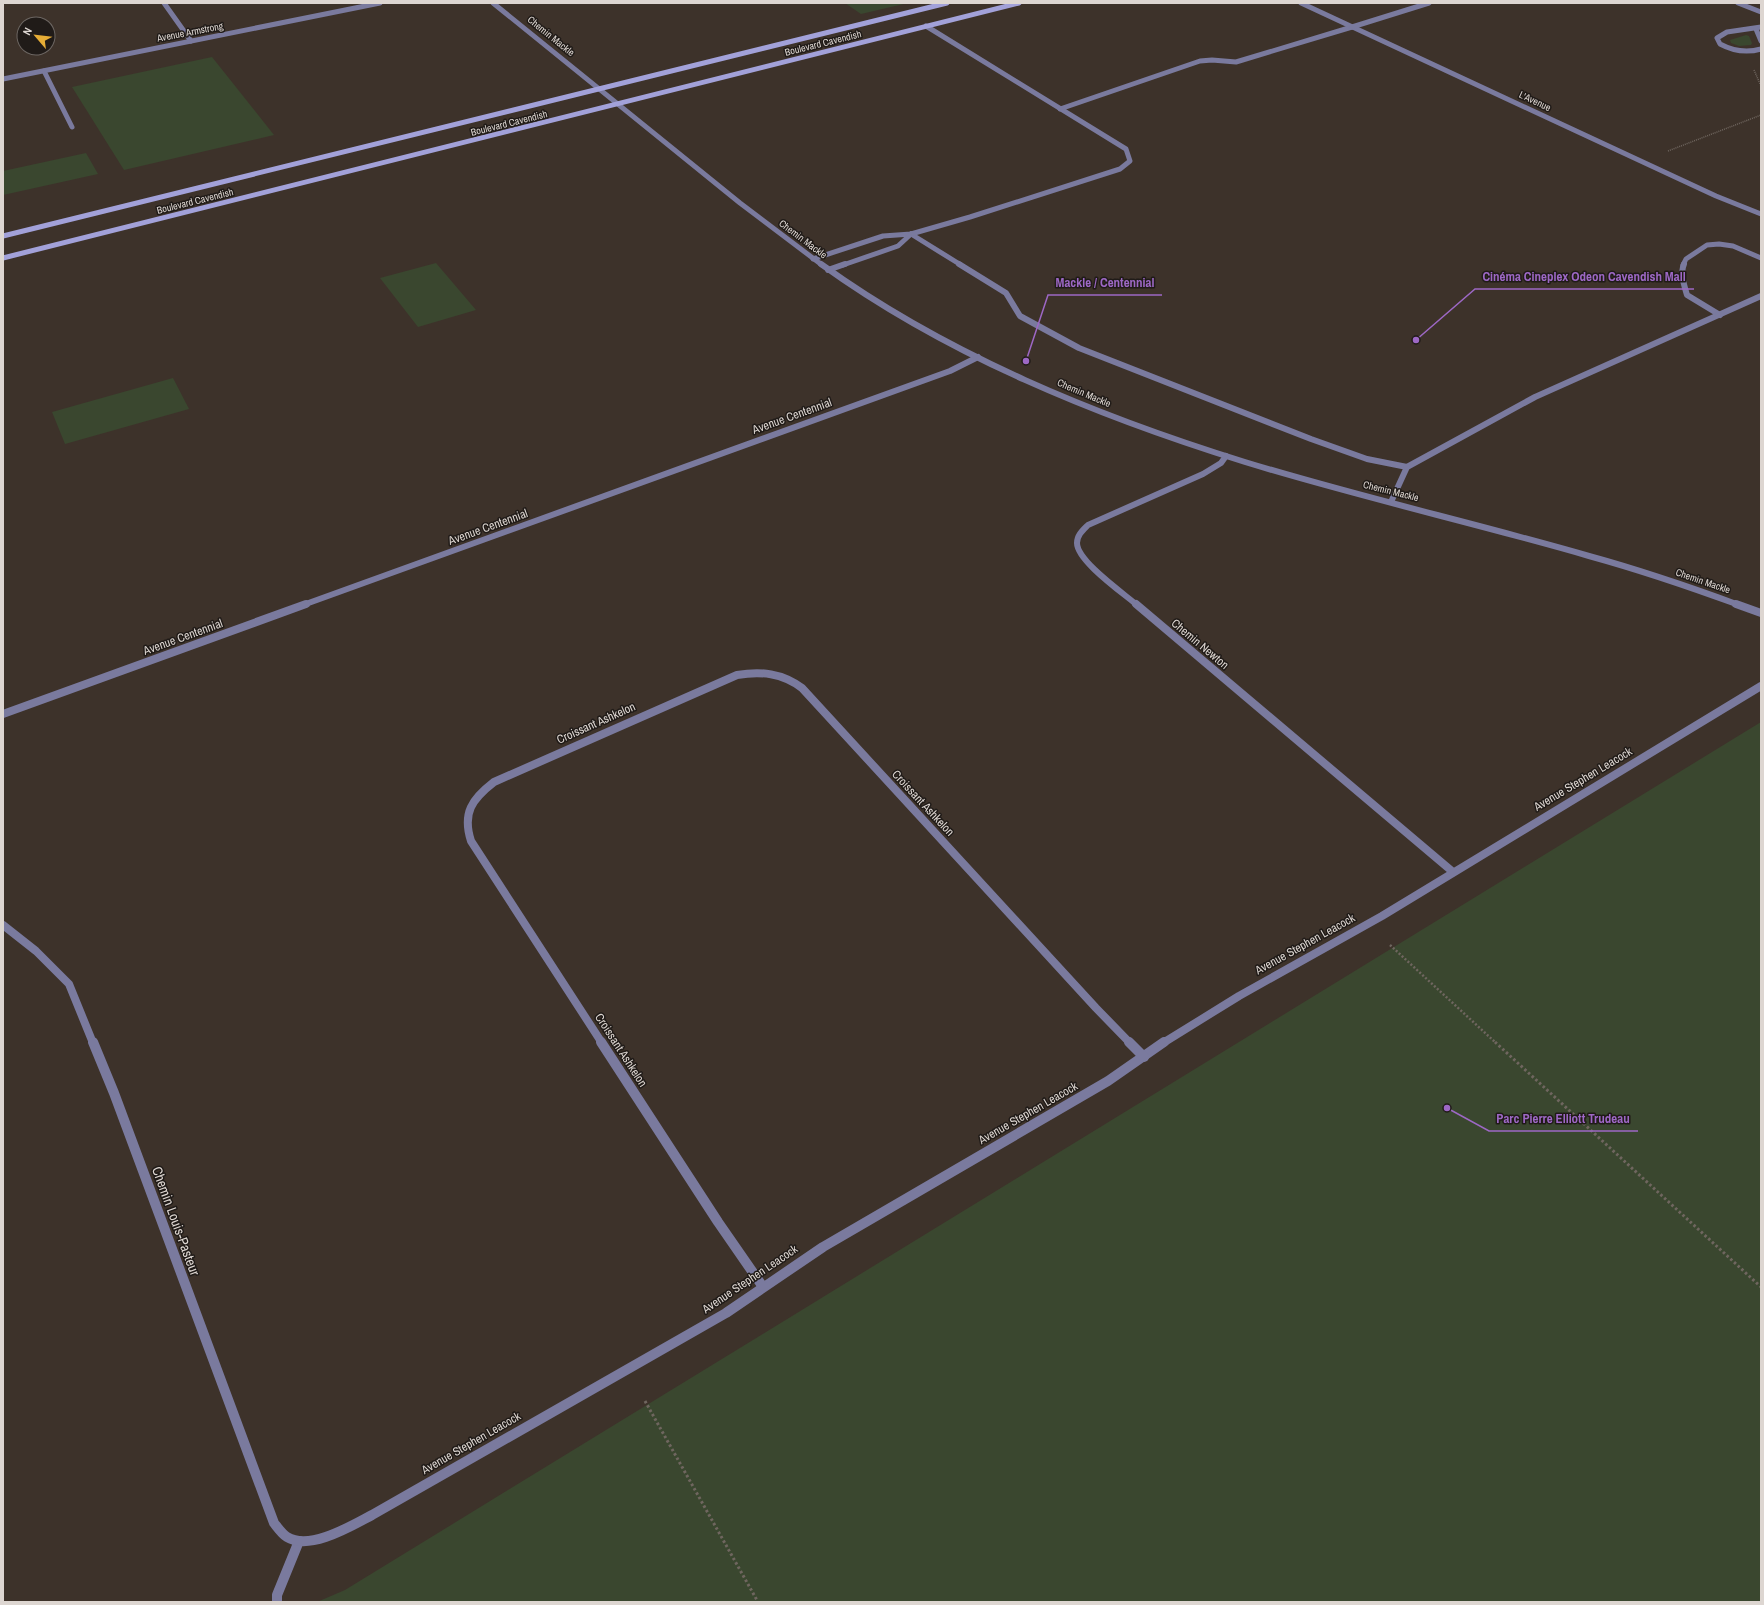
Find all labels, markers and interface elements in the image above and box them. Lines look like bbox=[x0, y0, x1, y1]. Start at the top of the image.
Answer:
street label: Chemin Mackle bbox=[525, 13, 578, 59]
north arrow bbox=[16, 16, 56, 56]
street label: Avenue Armstrong bbox=[155, 19, 225, 45]
text: N bbox=[19, 25, 35, 37]
street label: Boulevard Cavendish bbox=[783, 27, 863, 59]
street label: L'Avenue bbox=[1517, 88, 1553, 114]
street label: Boulevard Cavendish bbox=[469, 107, 549, 139]
street label: Boulevard Cavendish bbox=[155, 185, 235, 217]
street label: Chemin Mackle bbox=[776, 217, 830, 262]
callout: Cinéma Cineplex Odeon Cavendish Mall bbox=[1475, 264, 1694, 289]
text: Cinéma Cineplex Odeon Cavendish Mall bbox=[1482, 268, 1686, 285]
callout: Mackle / Centennial bbox=[1048, 270, 1162, 295]
text: Mackle / Centennial bbox=[1056, 274, 1155, 291]
street label: Chemin Mackle bbox=[1055, 376, 1113, 410]
street label: Avenue Centennial bbox=[749, 394, 834, 438]
street label: Chemin Mackle bbox=[1362, 478, 1421, 504]
street label: Avenue Centennial bbox=[445, 505, 530, 549]
street label: Chemin Mackle bbox=[1674, 566, 1732, 597]
street label: Avenue Centennial bbox=[140, 615, 225, 659]
street label: Chemin Newton bbox=[1168, 615, 1232, 673]
street label: Croissant Ashkelon bbox=[554, 698, 638, 748]
street label: Avenue Stephen Leacock bbox=[1530, 743, 1635, 815]
street label: Croissant Ashkelon bbox=[888, 767, 958, 839]
street label: Avenue Stephen Leacock bbox=[1251, 910, 1358, 979]
street label: Croissant Ashkelon bbox=[591, 1010, 651, 1090]
street label: Avenue Stephen Leacock bbox=[975, 1078, 1081, 1148]
callout: Parc Pierre Elliott Trudeau bbox=[1489, 1106, 1638, 1131]
text: Parc Pierre Elliott Trudeau bbox=[1496, 1110, 1630, 1127]
street label: Chemin Louis-Pasteur bbox=[148, 1164, 204, 1278]
street label: Avenue Stephen Leacock bbox=[698, 1241, 801, 1318]
street label: Avenue Stephen Leacock bbox=[418, 1408, 524, 1478]

